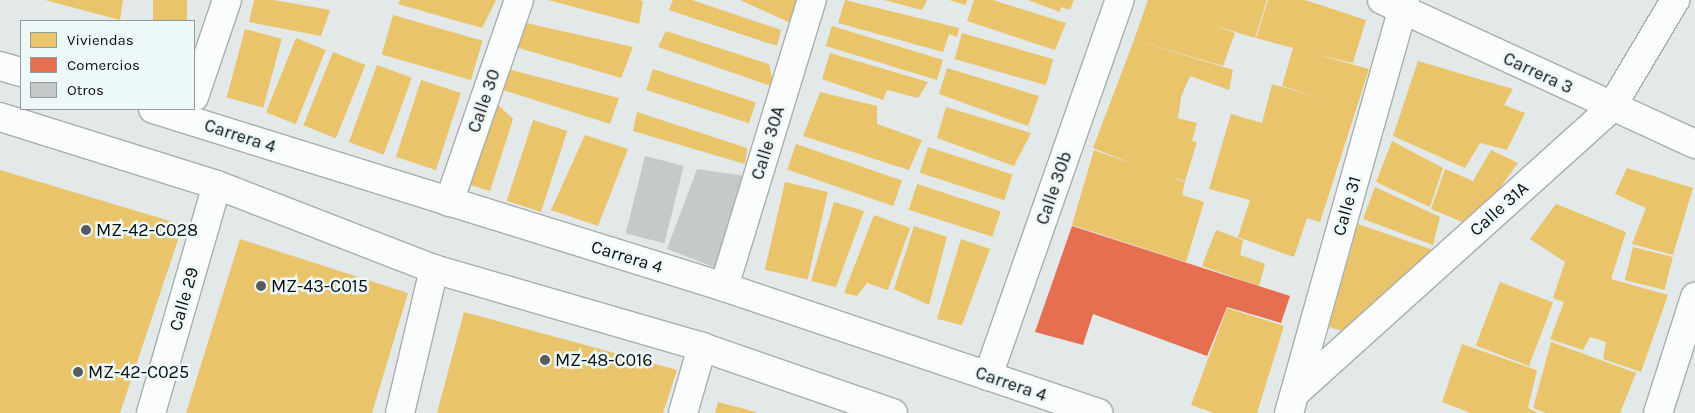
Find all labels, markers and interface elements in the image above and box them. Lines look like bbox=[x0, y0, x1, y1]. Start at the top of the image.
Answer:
legend bbox=[20, 20, 195, 110]
text: Viviendas bbox=[67, 31, 134, 49]
street label: Carrera 3 bbox=[1500, 47, 1576, 99]
text: Comercios bbox=[67, 56, 140, 74]
street label: Calle 30 bbox=[463, 66, 505, 136]
text: Otros bbox=[67, 81, 104, 99]
street label: Calle 30A bbox=[747, 103, 789, 183]
street label: Carrera 4 bbox=[202, 114, 278, 158]
street label: Calle 30b bbox=[1031, 148, 1077, 228]
street label: Calle 31 bbox=[1328, 174, 1366, 238]
street label: Calle 31A bbox=[1465, 177, 1533, 241]
place label: MZ-42-C028 bbox=[96, 219, 198, 241]
marker: MZ-42-C028 bbox=[80, 224, 92, 236]
street label: Carrera 4 bbox=[588, 236, 666, 278]
street label: Calle 29 bbox=[165, 265, 203, 333]
place label: MZ-43-C015 bbox=[271, 275, 368, 297]
marker: MZ-43-C015 bbox=[255, 280, 267, 292]
place label: MZ-48-C016 bbox=[555, 349, 653, 371]
marker: MZ-48-C016 bbox=[539, 354, 551, 366]
place label: MZ-42-C025 bbox=[88, 361, 189, 383]
street label: Carrera 4 bbox=[973, 362, 1049, 406]
marker: MZ-42-C025 bbox=[72, 366, 84, 378]

